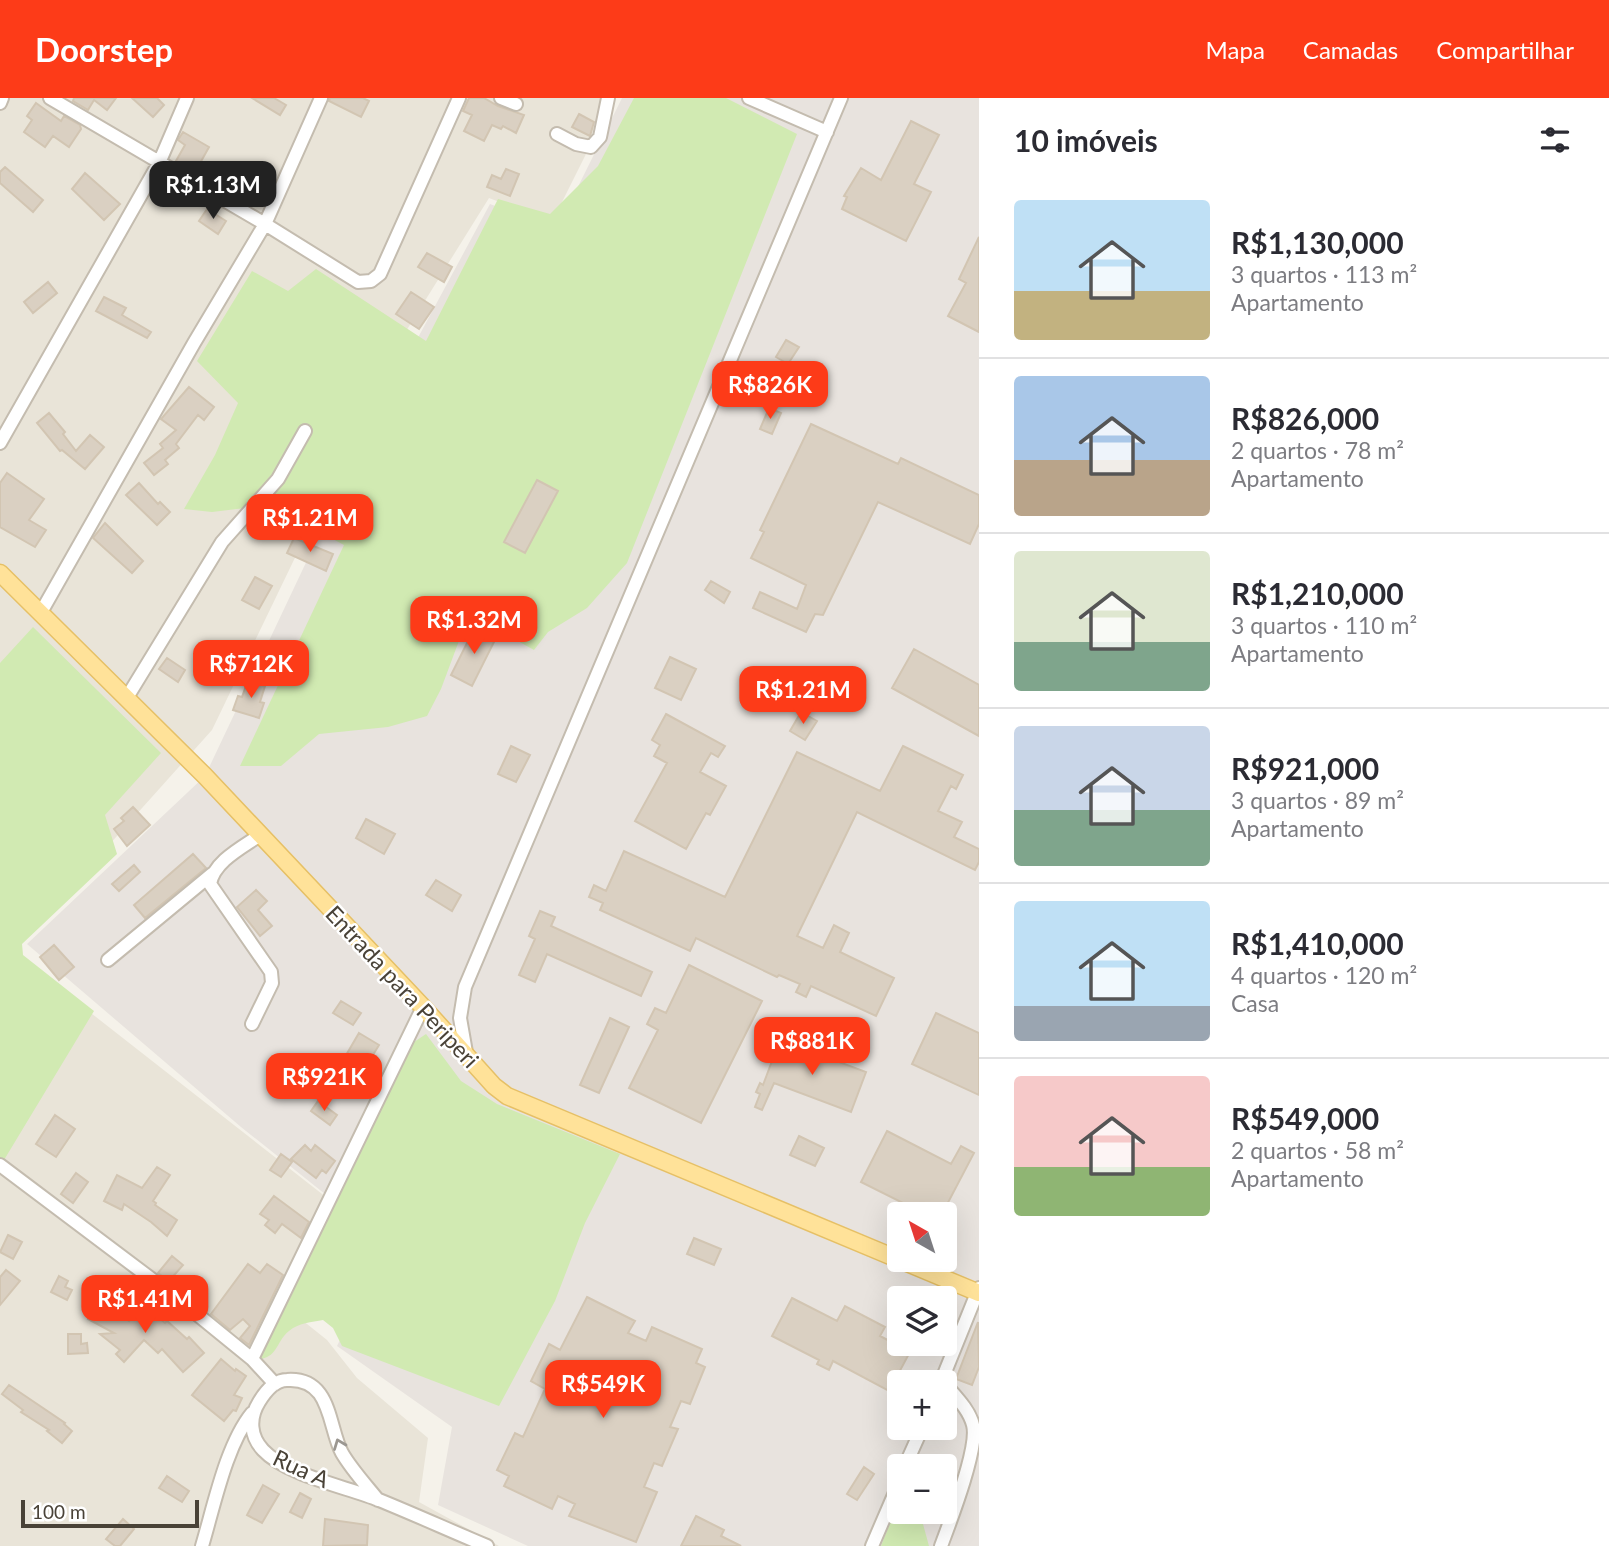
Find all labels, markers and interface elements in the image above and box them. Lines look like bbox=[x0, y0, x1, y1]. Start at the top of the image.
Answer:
text: Doorstep bbox=[35, 29, 173, 69]
text: Mapa bbox=[1206, 35, 1265, 64]
text: Camadas bbox=[1303, 35, 1398, 64]
text: Compartilhar bbox=[1436, 35, 1574, 64]
icon: filters bbox=[1536, 121, 1574, 159]
text: 10 imóveis bbox=[1014, 122, 1158, 158]
pin: R$1.13M bbox=[148, 162, 278, 221]
text: R$1.13M bbox=[165, 170, 261, 198]
text: R$1,130,000 bbox=[1231, 224, 1404, 260]
icon: home bbox=[1070, 228, 1154, 312]
text: 3 quartos · 113 m² bbox=[1231, 260, 1417, 288]
text: Apartamento bbox=[1231, 288, 1364, 316]
pin: R$826K bbox=[713, 362, 827, 421]
text: R$826K bbox=[728, 370, 812, 398]
text: R$826,000 bbox=[1231, 400, 1379, 436]
icon: home bbox=[1070, 404, 1154, 488]
text: 2 quartos · 78 m² bbox=[1231, 436, 1404, 464]
text: Apartamento bbox=[1231, 464, 1364, 492]
pin: R$1.21M bbox=[245, 494, 375, 554]
text: R$1.21M bbox=[262, 503, 358, 531]
text: R$1,210,000 bbox=[1231, 575, 1404, 611]
icon: home bbox=[1070, 579, 1154, 663]
pin: R$1.32M bbox=[409, 596, 539, 656]
text: R$1.32M bbox=[426, 605, 522, 633]
text: 3 quartos · 110 m² bbox=[1231, 611, 1417, 639]
text: Apartamento bbox=[1231, 639, 1364, 667]
pin: R$712K bbox=[194, 640, 308, 700]
text: R$712K bbox=[209, 649, 293, 677]
pin: R$1.21M bbox=[738, 666, 868, 726]
text: R$1.21M bbox=[755, 675, 851, 703]
text: R$921,000 bbox=[1231, 750, 1379, 786]
icon: home bbox=[1070, 754, 1154, 838]
text: 3 quartos · 89 m² bbox=[1231, 786, 1404, 814]
text: Apartamento bbox=[1231, 814, 1364, 842]
street label: Entrada para Periperi bbox=[320, 899, 485, 1073]
text: R$1,410,000 bbox=[1231, 925, 1404, 961]
icon: home bbox=[1070, 929, 1154, 1013]
text: 4 quartos · 120 m² bbox=[1231, 961, 1417, 989]
text: Casa bbox=[1231, 989, 1279, 1017]
pin: R$881K bbox=[755, 1018, 869, 1077]
text: R$881K bbox=[770, 1026, 854, 1054]
pin: R$921K bbox=[267, 1054, 381, 1113]
text: R$921K bbox=[282, 1062, 366, 1090]
text: R$549,000 bbox=[1231, 1100, 1379, 1136]
icon: home bbox=[1070, 1104, 1154, 1188]
text: 2 quartos · 58 m² bbox=[1231, 1136, 1404, 1164]
text: Apartamento bbox=[1231, 1164, 1364, 1192]
north arrow bbox=[887, 1202, 957, 1272]
map controls bbox=[887, 1202, 957, 1524]
pin: R$1.41M bbox=[80, 1276, 210, 1335]
text: R$1.41M bbox=[97, 1284, 193, 1312]
button: layers bbox=[887, 1286, 957, 1356]
pin: R$549K bbox=[546, 1360, 660, 1420]
text: R$549K bbox=[561, 1369, 645, 1397]
button: + bbox=[887, 1370, 957, 1440]
one-way arrow bbox=[334, 1439, 348, 1451]
street label: Rua A bbox=[269, 1443, 334, 1493]
button: − bbox=[887, 1454, 957, 1524]
scale bar bbox=[21, 1497, 200, 1529]
text: 100 m bbox=[32, 1500, 86, 1523]

